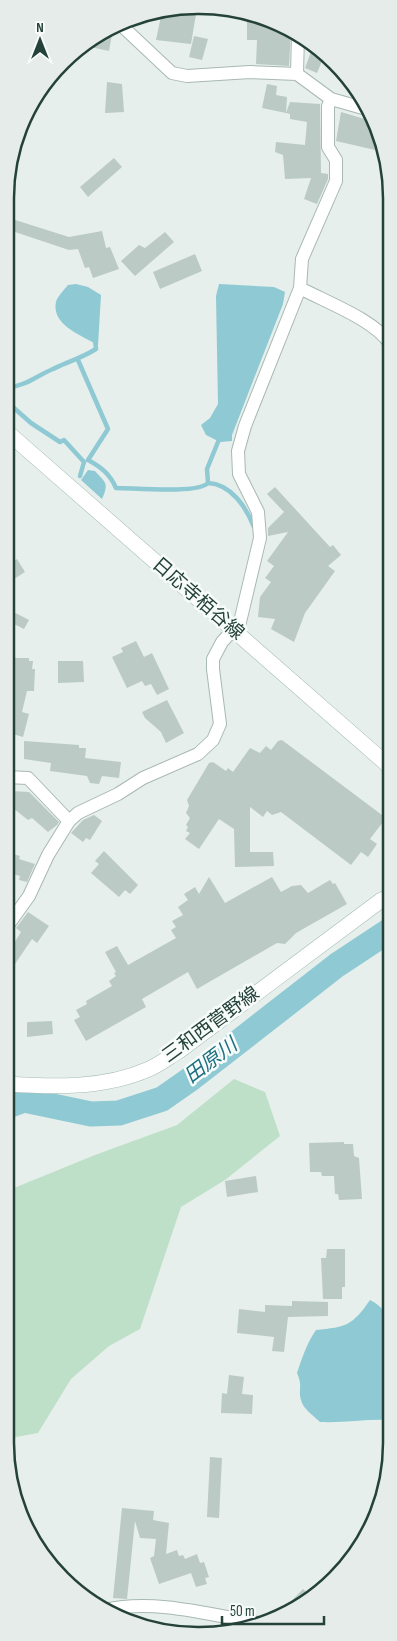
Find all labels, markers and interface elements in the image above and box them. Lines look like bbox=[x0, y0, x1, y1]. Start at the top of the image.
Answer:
north arrow bbox=[15, 15, 65, 65]
text: N bbox=[36, 19, 44, 36]
street label: 日応寺栢谷線 bbox=[147, 553, 249, 645]
street label: 三和西菅野線 bbox=[158, 982, 264, 1068]
water label: 田原川 bbox=[180, 1032, 244, 1089]
scale bar bbox=[222, 1594, 324, 1626]
text: 50 m bbox=[230, 1602, 255, 1621]

